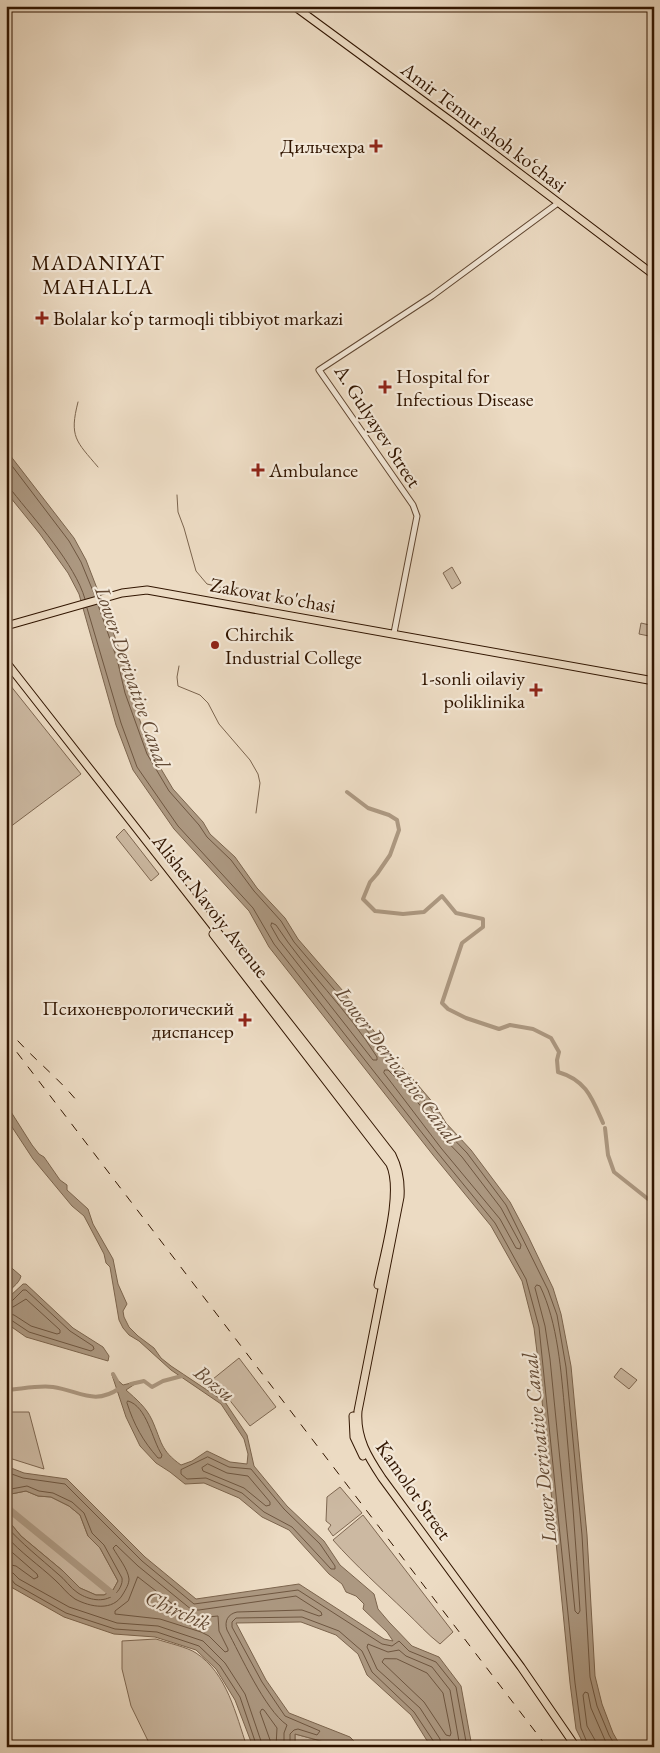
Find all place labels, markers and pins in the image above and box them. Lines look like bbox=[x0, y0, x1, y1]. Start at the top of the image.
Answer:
place label: Дильчехра bbox=[280, 133, 365, 159]
marker: Дильчехра bbox=[369, 139, 383, 153]
place label: Bolalar ko‘p tarmoqli tibbiyot markazi bbox=[53, 305, 343, 331]
marker: Bolalar ko‘p tarmoqli tibbiyot markazi bbox=[35, 311, 49, 325]
place label: Hospital for Infectious Disease bbox=[396, 363, 534, 412]
marker: Hospital for Infectious Disease bbox=[378, 380, 392, 394]
place label: Ambulance bbox=[268, 457, 358, 483]
marker: Ambulance bbox=[251, 463, 265, 477]
place label: Chirchik Industrial College bbox=[225, 621, 362, 670]
marker: Chirchik Industrial College bbox=[209, 639, 221, 651]
place label: 1-sonli oilaviy poliklinika bbox=[420, 665, 525, 714]
marker: 1-sonli oilaviy poliklinika bbox=[529, 683, 543, 697]
place label: Психоневрологический диспансер bbox=[42, 995, 234, 1044]
marker: Психоневрологический диспансер bbox=[238, 1013, 252, 1027]

